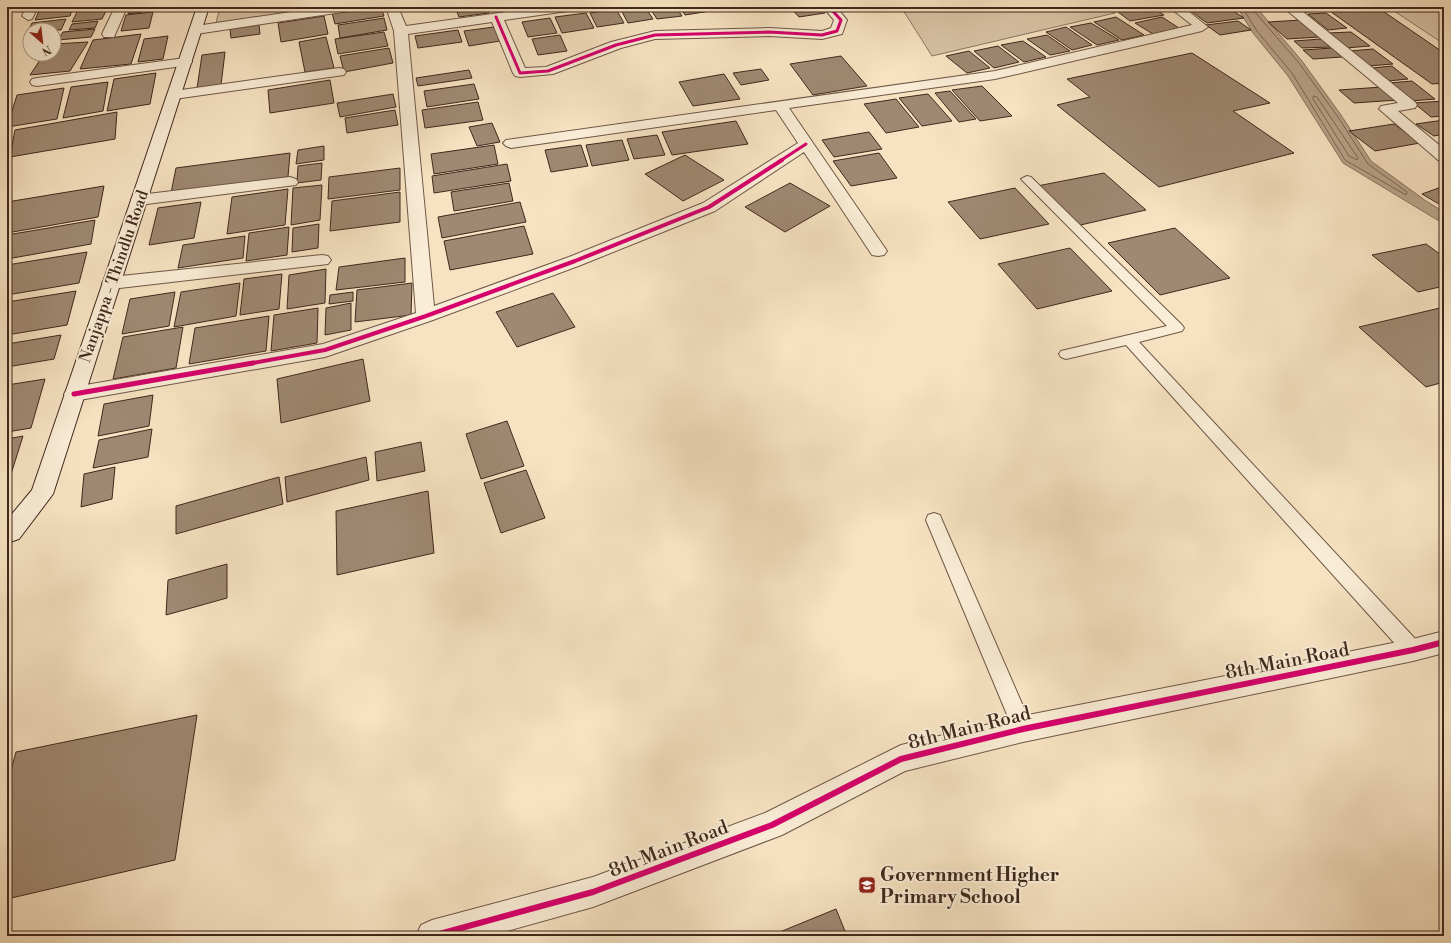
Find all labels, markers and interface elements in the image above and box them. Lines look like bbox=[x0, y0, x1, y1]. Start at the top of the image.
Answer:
north arrow bbox=[22, 22, 62, 62]
text: N bbox=[39, 42, 53, 58]
street label: Nanjappa - Thindlu Road bbox=[75, 188, 153, 365]
street label: 8th Main Road bbox=[1223, 637, 1351, 685]
street label: 8th Main Road bbox=[905, 701, 1033, 755]
street label: 8th Main Road bbox=[605, 815, 732, 883]
place label: Government Higher Primary School bbox=[880, 863, 1060, 909]
school or university icon: Government Higher Primary School bbox=[857, 875, 877, 895]

